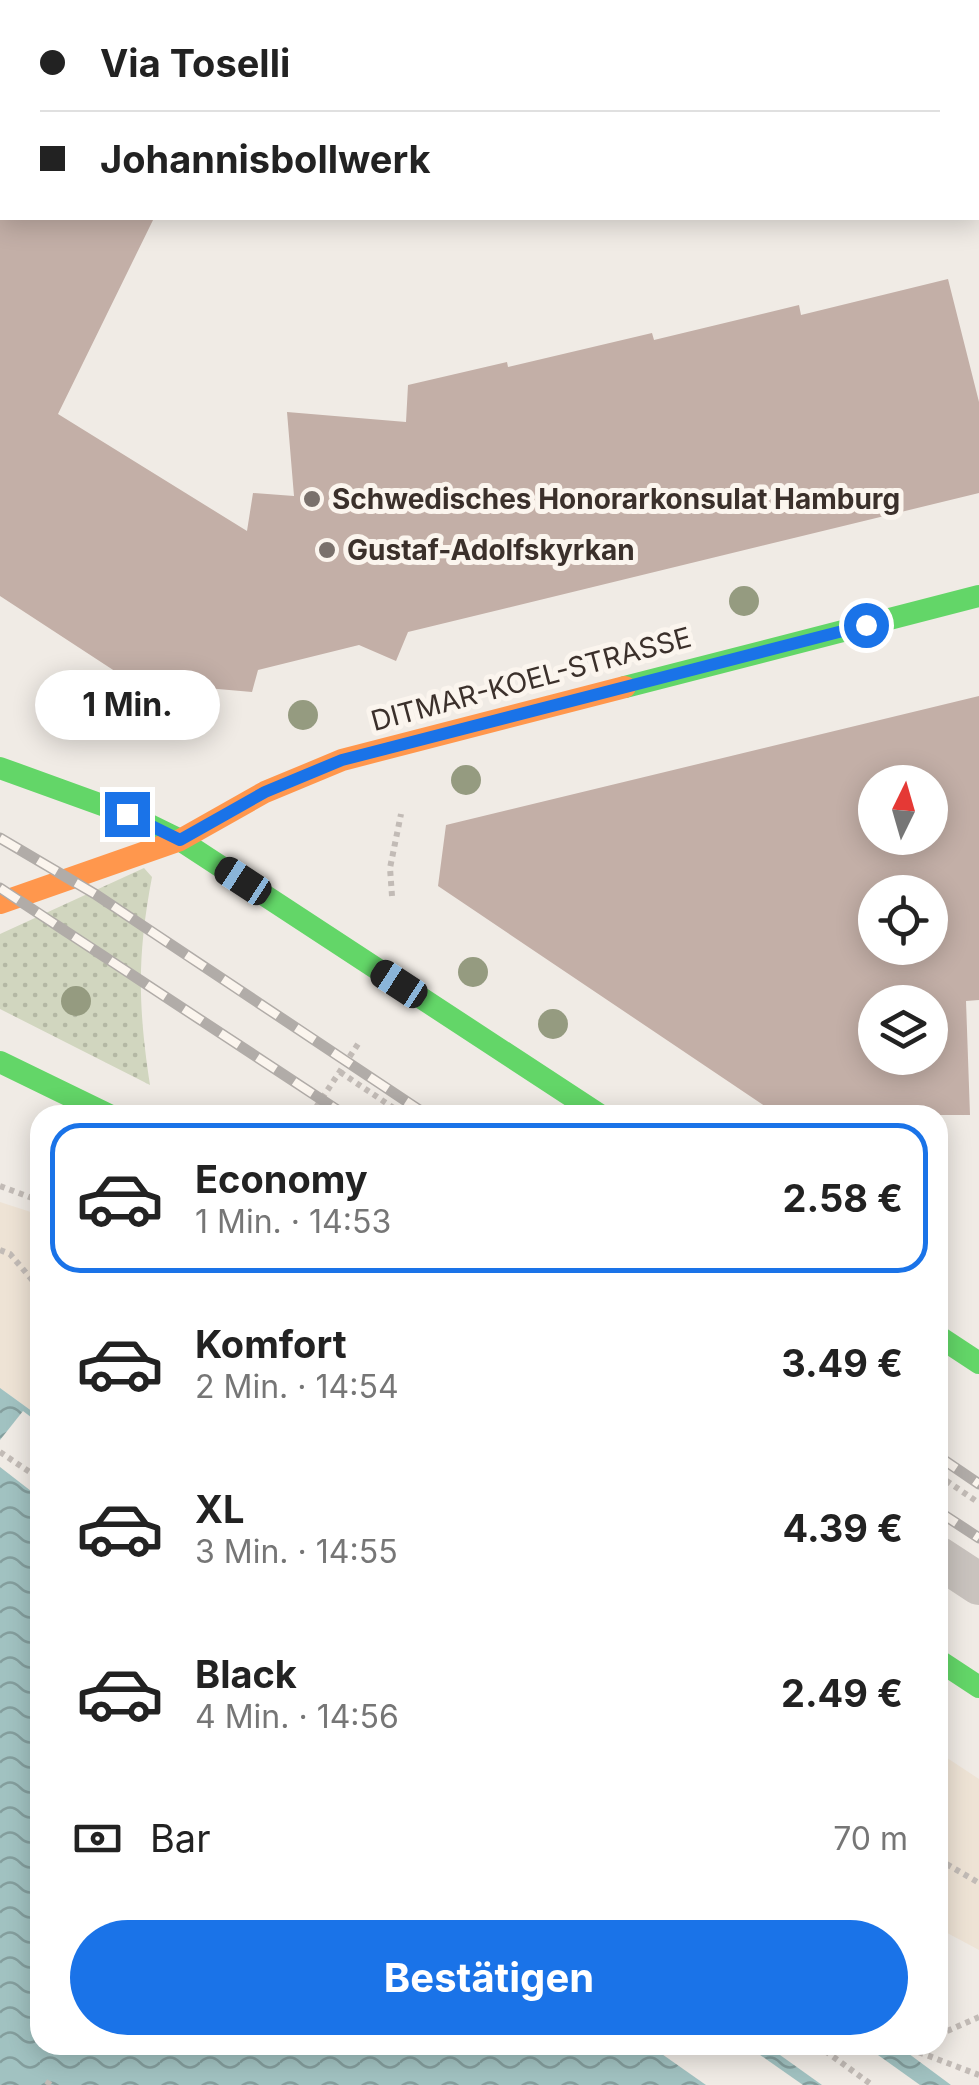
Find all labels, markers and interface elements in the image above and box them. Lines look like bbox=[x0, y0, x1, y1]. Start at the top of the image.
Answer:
text: Via Toselli bbox=[100, 40, 290, 86]
text: Johannisbollwerk bbox=[100, 136, 431, 182]
place label: Schwedisches Honorarkonsulat Hamburg bbox=[332, 482, 900, 516]
marker: Schwedisches Honorarkonsulat Hamburg bbox=[301, 488, 323, 510]
place label: Gustaf-Adolfskyrkan bbox=[347, 533, 635, 567]
marker: Gustaf-Adolfskyrkan bbox=[316, 539, 338, 561]
route start bbox=[844, 603, 889, 648]
street label: DITMAR-KOEL-STRASSE bbox=[367, 620, 695, 738]
callout: 1 Min. bbox=[34, 669, 220, 739]
text: 1 Min. bbox=[82, 685, 173, 724]
north arrow bbox=[858, 765, 948, 855]
map controls bbox=[858, 765, 948, 1075]
route end bbox=[105, 792, 150, 837]
car bbox=[210, 852, 276, 910]
button: locate bbox=[858, 875, 948, 965]
car bbox=[366, 955, 432, 1013]
button: layers bbox=[858, 985, 948, 1075]
icon: car bbox=[75, 1153, 165, 1243]
text: Economy bbox=[195, 1156, 368, 1202]
text: 2.58 € bbox=[783, 1175, 903, 1221]
text: 1 Min. · 14:53 bbox=[195, 1202, 391, 1241]
icon: car bbox=[75, 1318, 165, 1408]
text: Komfort bbox=[195, 1321, 347, 1367]
text: 3.49 € bbox=[781, 1340, 903, 1386]
text: 2 Min. · 14:54 bbox=[195, 1367, 399, 1406]
icon: car bbox=[75, 1483, 165, 1573]
text: XL bbox=[195, 1486, 245, 1532]
text: 4.39 € bbox=[783, 1505, 903, 1551]
text: 3 Min. · 14:55 bbox=[195, 1532, 398, 1571]
icon: car bbox=[75, 1648, 165, 1738]
text: Black bbox=[195, 1651, 297, 1697]
text: 2.49 € bbox=[781, 1670, 903, 1716]
text: 4 Min. · 14:56 bbox=[195, 1697, 399, 1736]
icon: cash bbox=[70, 1811, 125, 1866]
text: Bar bbox=[150, 1815, 211, 1861]
text: 70 m bbox=[833, 1819, 908, 1858]
button: Bestätigen bbox=[70, 1920, 908, 2035]

